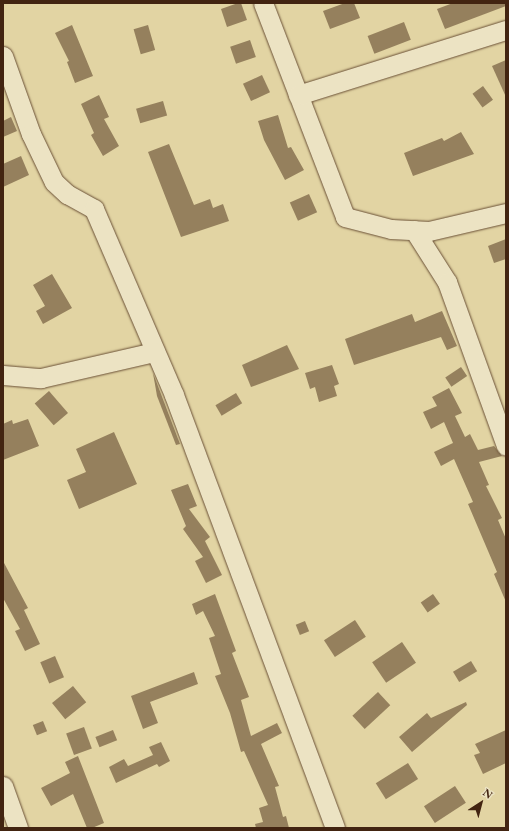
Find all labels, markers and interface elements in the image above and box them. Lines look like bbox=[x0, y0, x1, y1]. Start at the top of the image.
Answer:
north arrow bbox=[461, 783, 501, 823]
text: N bbox=[480, 785, 496, 802]

